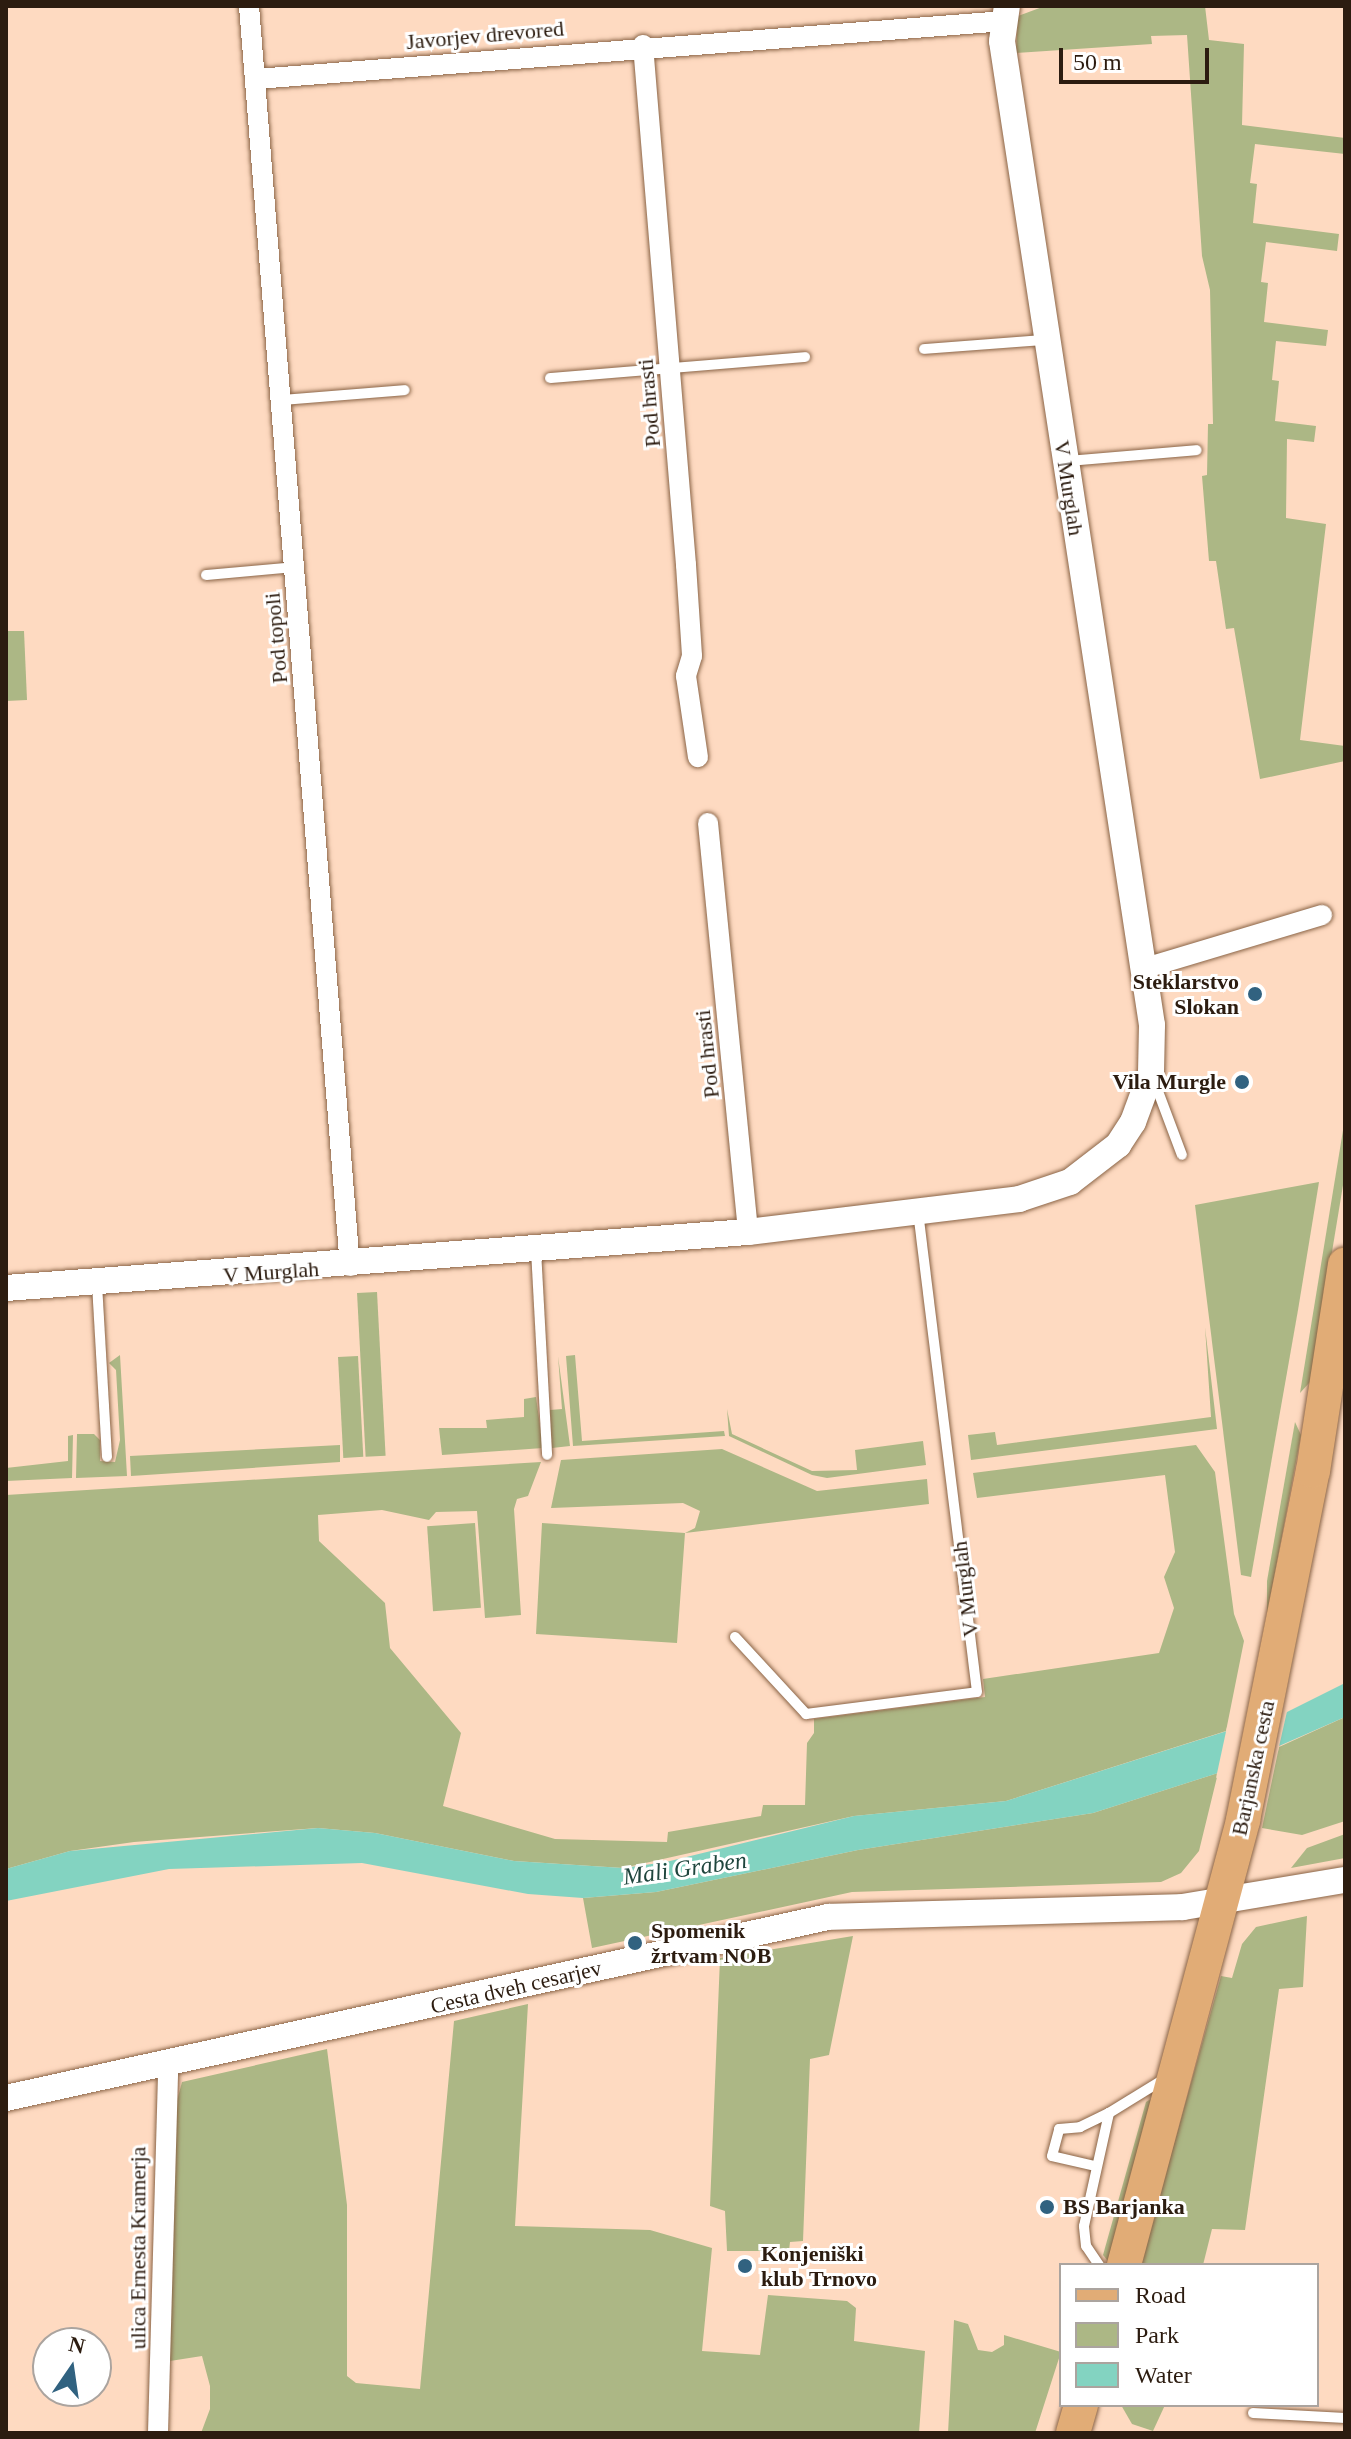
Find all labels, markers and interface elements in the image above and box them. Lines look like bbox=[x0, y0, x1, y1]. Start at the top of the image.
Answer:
street label: Javorjev drevored bbox=[405, 15, 565, 55]
scale bar bbox=[1063, 32, 1213, 82]
text: 50 m bbox=[1073, 49, 1122, 75]
street label: Pod hrasti bbox=[632, 358, 666, 448]
street label: V Murglah bbox=[1048, 438, 1090, 538]
street label: Pod topoli bbox=[259, 591, 293, 685]
place label: Steklarstvo Slokan bbox=[1133, 968, 1239, 1020]
marker: Steklarstvo Slokan bbox=[1246, 985, 1264, 1003]
street label: Pod hrasti bbox=[689, 1009, 725, 1099]
place label: Vila Murgle bbox=[1113, 1069, 1226, 1095]
marker: Vila Murgle bbox=[1233, 1073, 1251, 1091]
street label: V Murglah bbox=[222, 1255, 320, 1289]
street label: V Murglah bbox=[946, 1539, 984, 1639]
street label: Barjanska cesta bbox=[1226, 1698, 1280, 1838]
water label: Mali Graben bbox=[621, 1846, 749, 1892]
place label: Spomenik žrtvam NOB bbox=[651, 1917, 771, 1968]
marker: Spomenik žrtvam NOB bbox=[626, 1934, 644, 1952]
street label: Cesta dveh cesarjev bbox=[428, 1954, 604, 2020]
street label: ulica Ernesta Kramerja bbox=[125, 2147, 151, 2349]
place label: BS Barjanka bbox=[1063, 2194, 1185, 2220]
marker: BS Barjanka bbox=[1038, 2198, 1056, 2216]
place label: Konjeniški klub Trnovo bbox=[761, 2240, 877, 2292]
marker: Konjeniški klub Trnovo bbox=[736, 2257, 754, 2275]
legend bbox=[1059, 2263, 1319, 2407]
text: Road bbox=[1135, 2282, 1186, 2308]
text: Park bbox=[1135, 2322, 1179, 2348]
north arrow bbox=[32, 2327, 112, 2407]
text: N bbox=[67, 2331, 88, 2359]
text: Water bbox=[1135, 2362, 1192, 2388]

